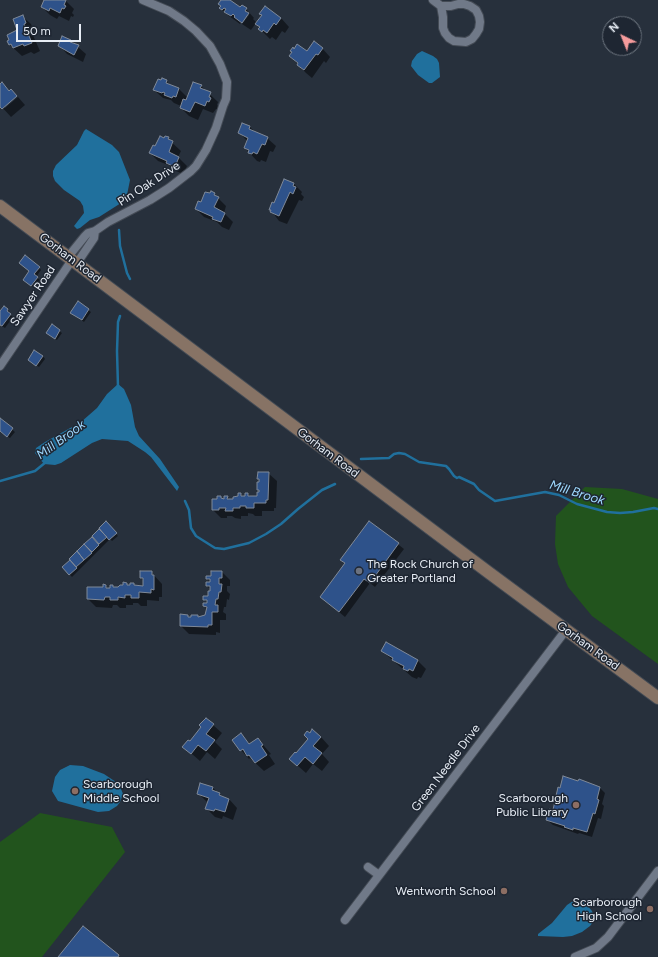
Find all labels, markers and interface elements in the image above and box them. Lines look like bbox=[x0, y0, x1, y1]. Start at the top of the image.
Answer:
scale bar bbox=[18, 16, 83, 42]
north arrow bbox=[602, 16, 642, 56]
text: N bbox=[607, 20, 622, 35]
text: 50 m bbox=[23, 24, 51, 38]
street label: Pin Oak Drive bbox=[115, 159, 183, 209]
street label: Gorham Road bbox=[36, 230, 104, 286]
street label: Sawyer Road bbox=[7, 263, 59, 329]
water label: Mill Brook bbox=[33, 417, 89, 463]
street label: Gorham Road bbox=[294, 425, 362, 481]
water label: Mill Brook bbox=[548, 477, 606, 509]
place label: The Rock Church of Greater Portland bbox=[367, 557, 473, 585]
marker: The Rock Church of Greater Portland bbox=[354, 566, 364, 576]
street label: Gorham Road bbox=[554, 618, 622, 674]
street label: Green Needle Drive bbox=[409, 722, 483, 814]
place label: Scarborough Middle School bbox=[83, 777, 159, 805]
marker: Scarborough Middle School bbox=[70, 786, 80, 796]
place label: Scarborough Public Library bbox=[496, 791, 568, 819]
marker: Scarborough Public Library bbox=[571, 800, 581, 810]
place label: Wentworth School bbox=[396, 884, 496, 898]
marker: Wentworth School bbox=[499, 886, 509, 896]
place label: Scarborough High School bbox=[573, 895, 642, 923]
marker: Scarborough High School bbox=[645, 904, 655, 914]

